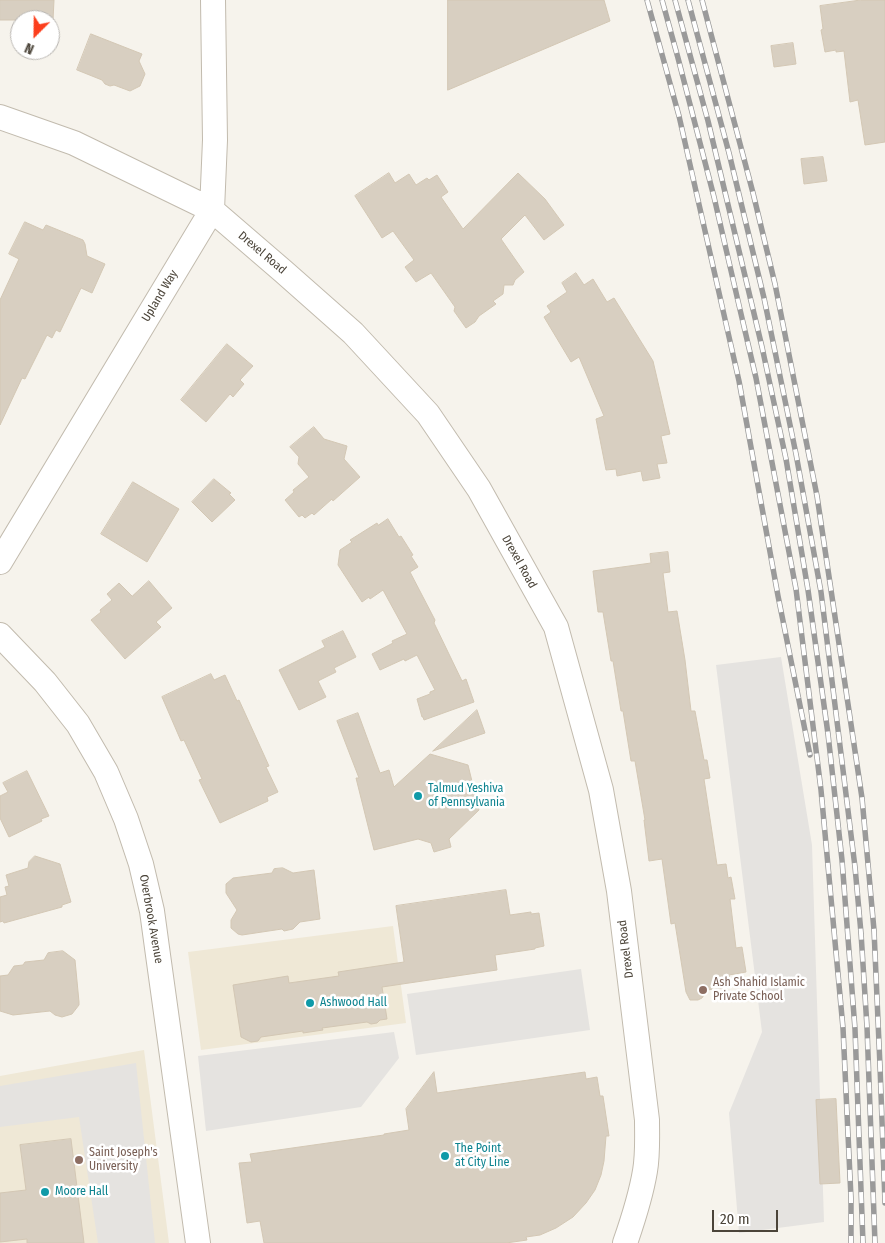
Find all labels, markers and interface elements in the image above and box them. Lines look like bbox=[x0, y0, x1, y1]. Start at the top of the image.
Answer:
north arrow bbox=[10, 10, 60, 60]
text: N bbox=[22, 39, 37, 58]
street label: Drexel Road bbox=[235, 229, 289, 277]
street label: Upland Way bbox=[139, 268, 181, 324]
street label: Drexel Road bbox=[499, 533, 539, 591]
place label: Talmud Yeshiva of Pennsylvania bbox=[428, 782, 505, 810]
marker: Talmud Yeshiva of Pennsylvania bbox=[412, 790, 424, 802]
street label: Overbrook Avenue bbox=[136, 873, 166, 965]
street label: Drexel Road bbox=[615, 919, 637, 979]
place label: Ash Shahid Islamic Private School bbox=[713, 976, 805, 1004]
marker: Ash Shahid Islamic Private School bbox=[697, 984, 709, 996]
place label: Ashwood Hall bbox=[320, 996, 387, 1010]
marker: Ashwood Hall bbox=[304, 997, 316, 1009]
place label: The Point at City Line bbox=[455, 1142, 509, 1170]
place label: Saint Joseph's University bbox=[89, 1146, 158, 1174]
marker: The Point at City Line bbox=[439, 1150, 451, 1162]
marker: Saint Joseph's University bbox=[73, 1154, 85, 1166]
place label: Moore Hall bbox=[55, 1185, 108, 1199]
marker: Moore Hall bbox=[39, 1186, 51, 1198]
scale bar bbox=[715, 1200, 781, 1232]
text: 20 m bbox=[720, 1210, 750, 1228]

